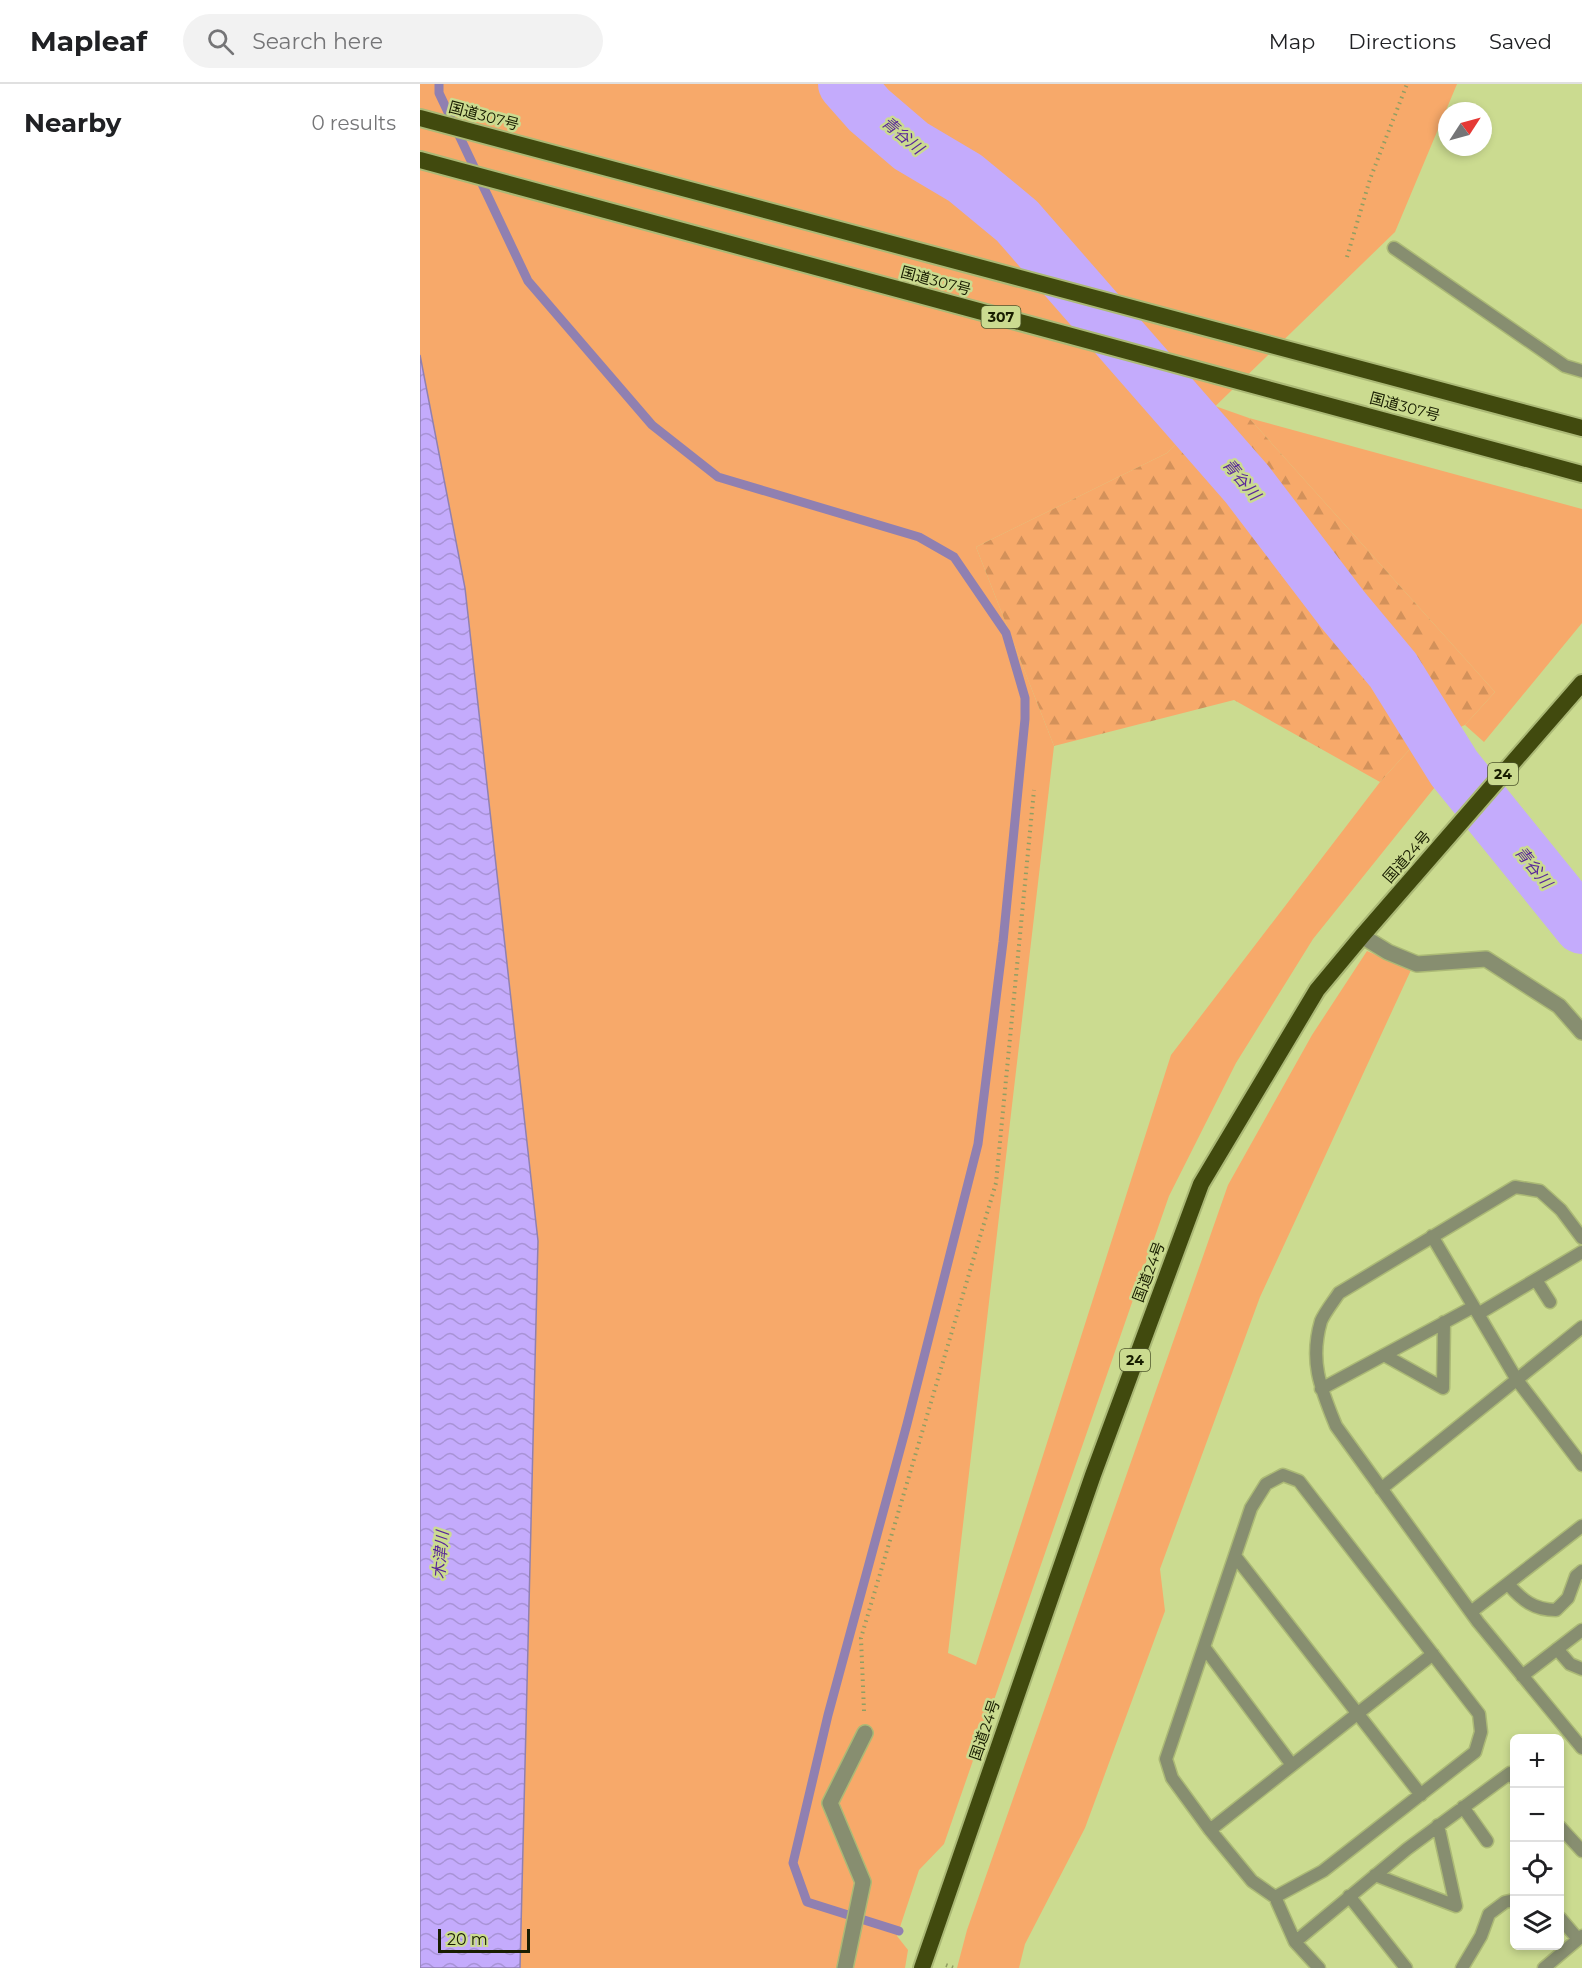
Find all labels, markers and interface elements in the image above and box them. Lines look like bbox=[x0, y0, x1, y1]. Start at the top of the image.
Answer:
search box bbox=[183, 14, 603, 68]
text: Mapleaf bbox=[30, 24, 147, 58]
icon: search bbox=[204, 25, 237, 58]
text: Search here bbox=[252, 28, 383, 55]
text: Map bbox=[1269, 29, 1315, 54]
text: Directions bbox=[1348, 29, 1456, 54]
text: Saved bbox=[1489, 29, 1552, 54]
street label: 国道307号 bbox=[447, 97, 521, 134]
north arrow bbox=[1438, 102, 1492, 156]
text: Nearby bbox=[24, 107, 121, 139]
text: 0 results bbox=[311, 111, 396, 135]
water label: 青谷川 bbox=[878, 113, 929, 159]
street label: 国道307号 bbox=[899, 262, 973, 299]
road number: 307 bbox=[982, 306, 1020, 328]
street label: 国道307号 bbox=[1368, 388, 1442, 425]
water label: 青谷川 bbox=[1219, 455, 1266, 505]
road number: 24 bbox=[1488, 763, 1518, 785]
street label: 国道24号 bbox=[1379, 827, 1434, 887]
water label: 青谷川 bbox=[1511, 843, 1557, 893]
street label: 国道24号 bbox=[1128, 1239, 1169, 1305]
road number: 24 bbox=[1120, 1349, 1150, 1371]
water label: 木津川 bbox=[429, 1528, 452, 1580]
street label: 国道24号 bbox=[965, 1697, 1004, 1763]
map controls bbox=[1510, 1734, 1564, 1950]
button: + bbox=[1510, 1734, 1564, 1788]
button: − bbox=[1510, 1788, 1564, 1842]
button: locate bbox=[1510, 1842, 1564, 1896]
button: layers bbox=[1510, 1896, 1564, 1950]
scale bar bbox=[438, 1926, 530, 1954]
text: 20 m bbox=[447, 1930, 488, 1949]

